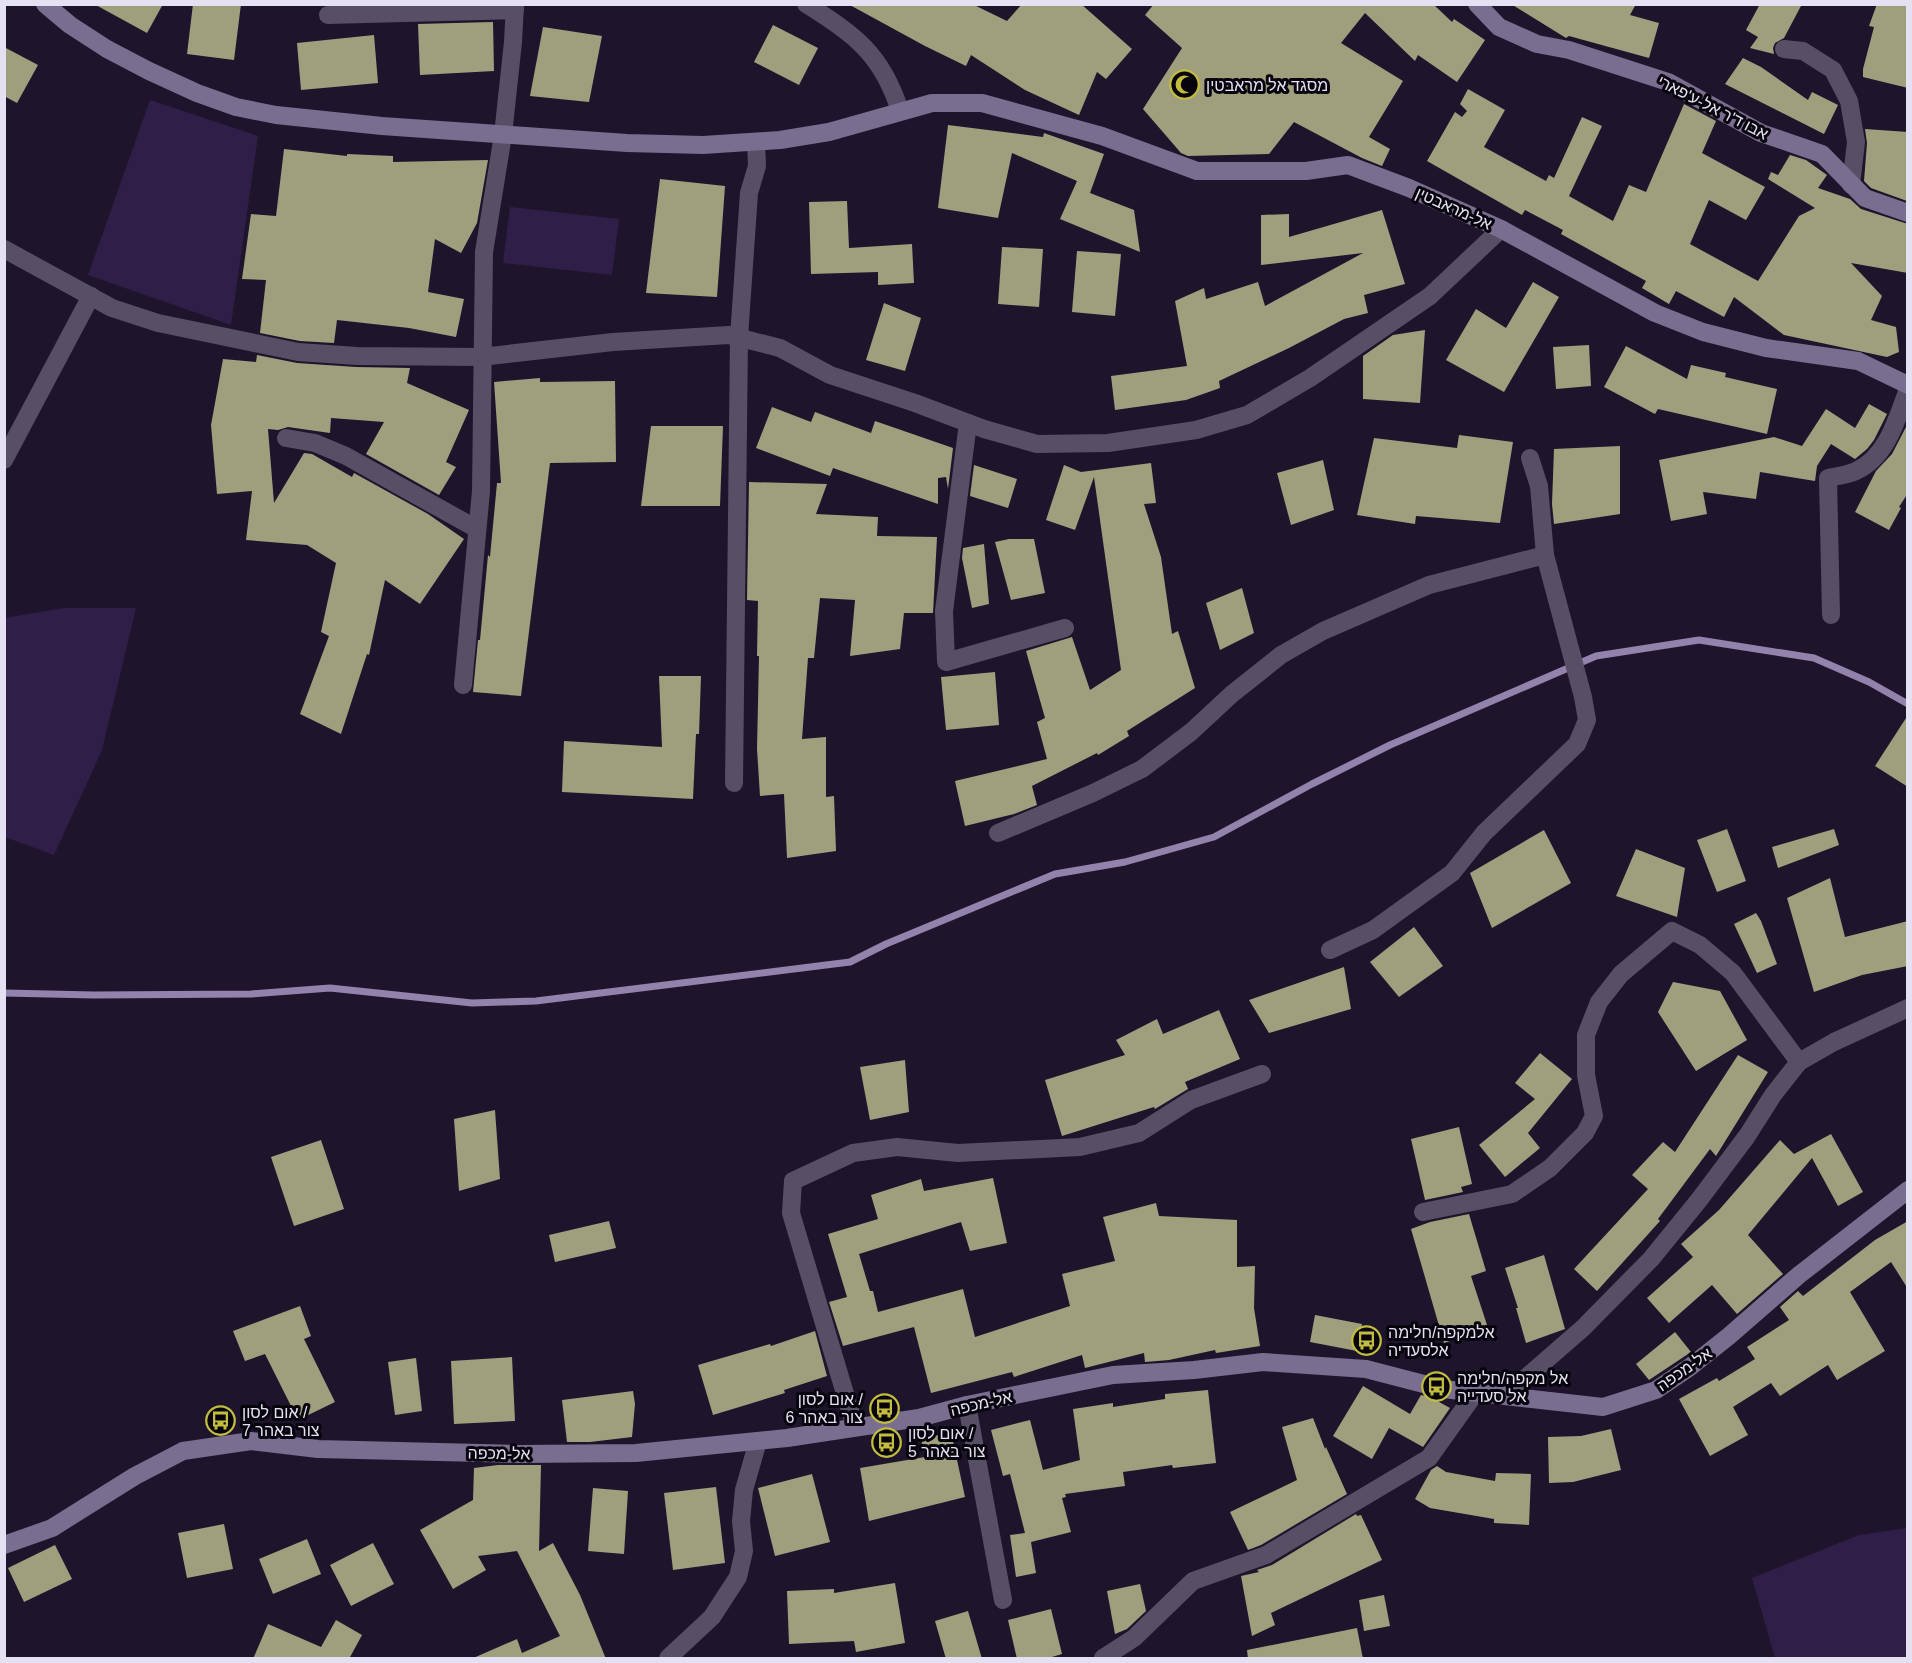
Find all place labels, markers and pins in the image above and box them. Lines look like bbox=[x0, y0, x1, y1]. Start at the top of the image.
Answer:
mosque icon: מסגד אל מראבטין bbox=[1169, 69, 1201, 101]
place label: מסגד אל מראבטין bbox=[1206, 77, 1328, 94]
place label: אלמקפה/חלימה אלסעדיה bbox=[1388, 1324, 1494, 1359]
bus stop icon: אלמקפה/חלימה אלסעדיה bbox=[1351, 1325, 1383, 1357]
place label: אל מקפה/חלימה אל סעדייה bbox=[1457, 1370, 1568, 1405]
bus stop icon: אל מקפה/חלימה אל סעדייה bbox=[1420, 1371, 1452, 1403]
place label: אום לסון / צור באהר 6 bbox=[785, 1391, 864, 1426]
bus stop icon: אום לסון / צור באהר 6 bbox=[868, 1392, 900, 1424]
place label: אום לסון / צור באהר 7 bbox=[242, 1404, 320, 1439]
bus stop icon: אום לסון / צור באהר 7 bbox=[205, 1405, 237, 1437]
place label: אום לסון / צור באהר 5 bbox=[908, 1425, 986, 1460]
bus stop icon: אום לסון / צור באהר 5 bbox=[871, 1426, 903, 1458]

